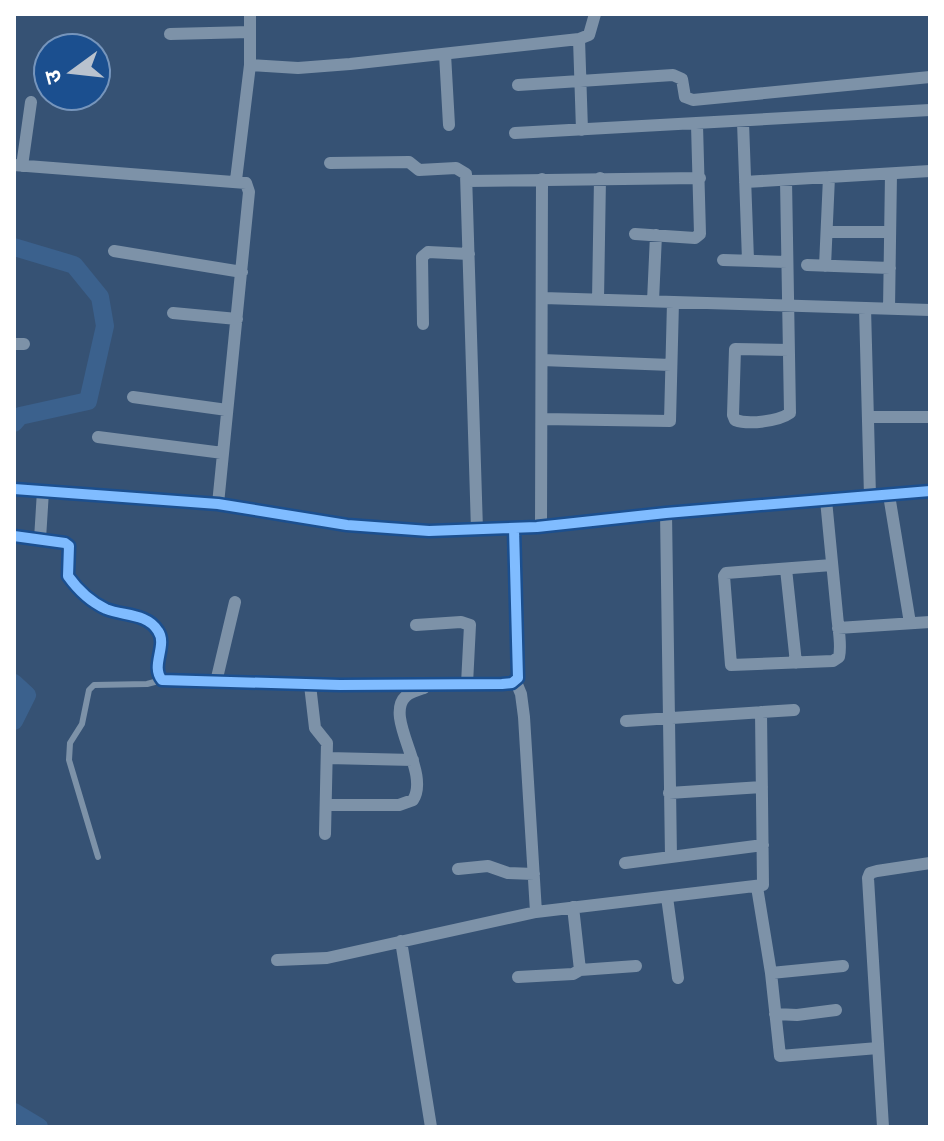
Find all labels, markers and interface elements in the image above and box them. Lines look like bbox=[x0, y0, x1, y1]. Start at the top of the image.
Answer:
north arrow bbox=[32, 32, 112, 112]
text: उ bbox=[37, 66, 68, 87]

